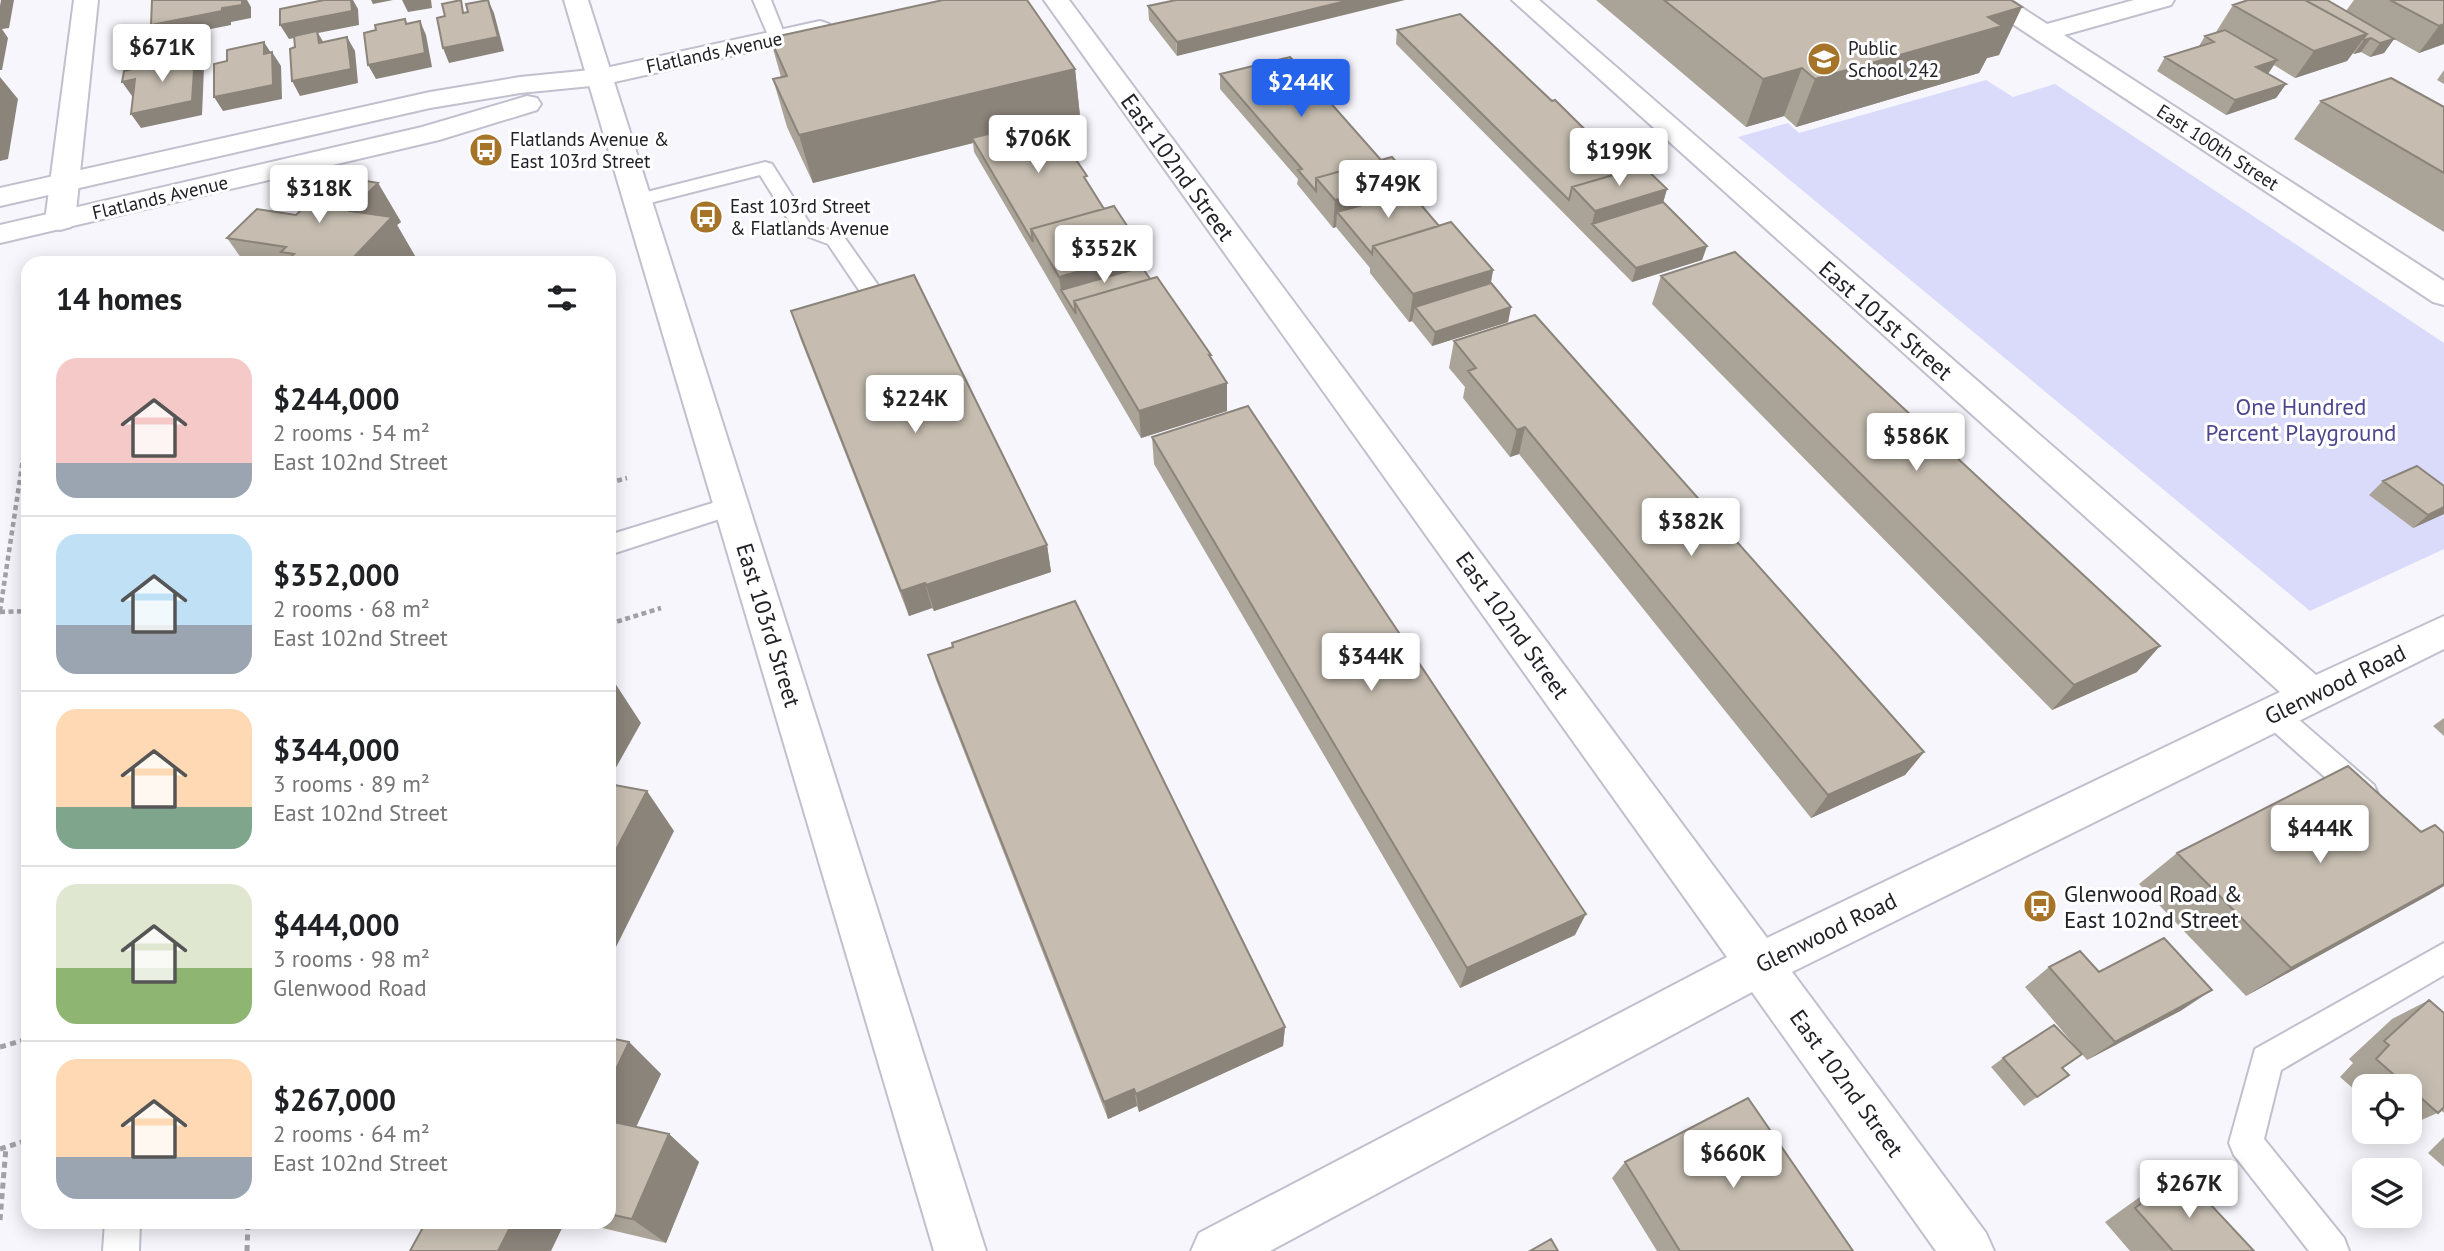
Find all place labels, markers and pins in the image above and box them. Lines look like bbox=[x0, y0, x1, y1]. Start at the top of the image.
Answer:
pin: $671K bbox=[113, 24, 211, 84]
place label: Public School 242 bbox=[1848, 36, 1939, 82]
school or university icon: Public School 242 bbox=[1805, 40, 1843, 78]
pin: $244K bbox=[1252, 60, 1350, 119]
pin: $706K bbox=[989, 116, 1087, 175]
place label: Flatlands Avenue & East 103rd Street bbox=[510, 127, 669, 173]
pin: $199K bbox=[1570, 128, 1668, 188]
bus stop icon: Flatlands Avenue & East 103rd Street bbox=[467, 131, 505, 169]
pin: $749K bbox=[1339, 160, 1437, 220]
pin: $318K bbox=[270, 166, 368, 225]
place label: East 103rd Street & Flatlands Avenue bbox=[730, 194, 889, 240]
bus stop icon: East 103rd Street & Flatlands Avenue bbox=[687, 198, 725, 236]
pin: $352K bbox=[1055, 226, 1153, 285]
pin: $224K bbox=[866, 376, 964, 435]
pin: $586K bbox=[1867, 414, 1965, 473]
pin: $382K bbox=[1642, 498, 1740, 558]
pin: $344K bbox=[1322, 634, 1420, 693]
pin: $444K bbox=[2271, 806, 2369, 865]
place label: Glenwood Road & East 102nd Street bbox=[2064, 879, 2242, 934]
bus stop icon: Glenwood Road & East 102nd Street bbox=[2021, 887, 2059, 925]
pin: $660K bbox=[1684, 1130, 1782, 1190]
pin: $267K bbox=[2140, 1160, 2238, 1220]

